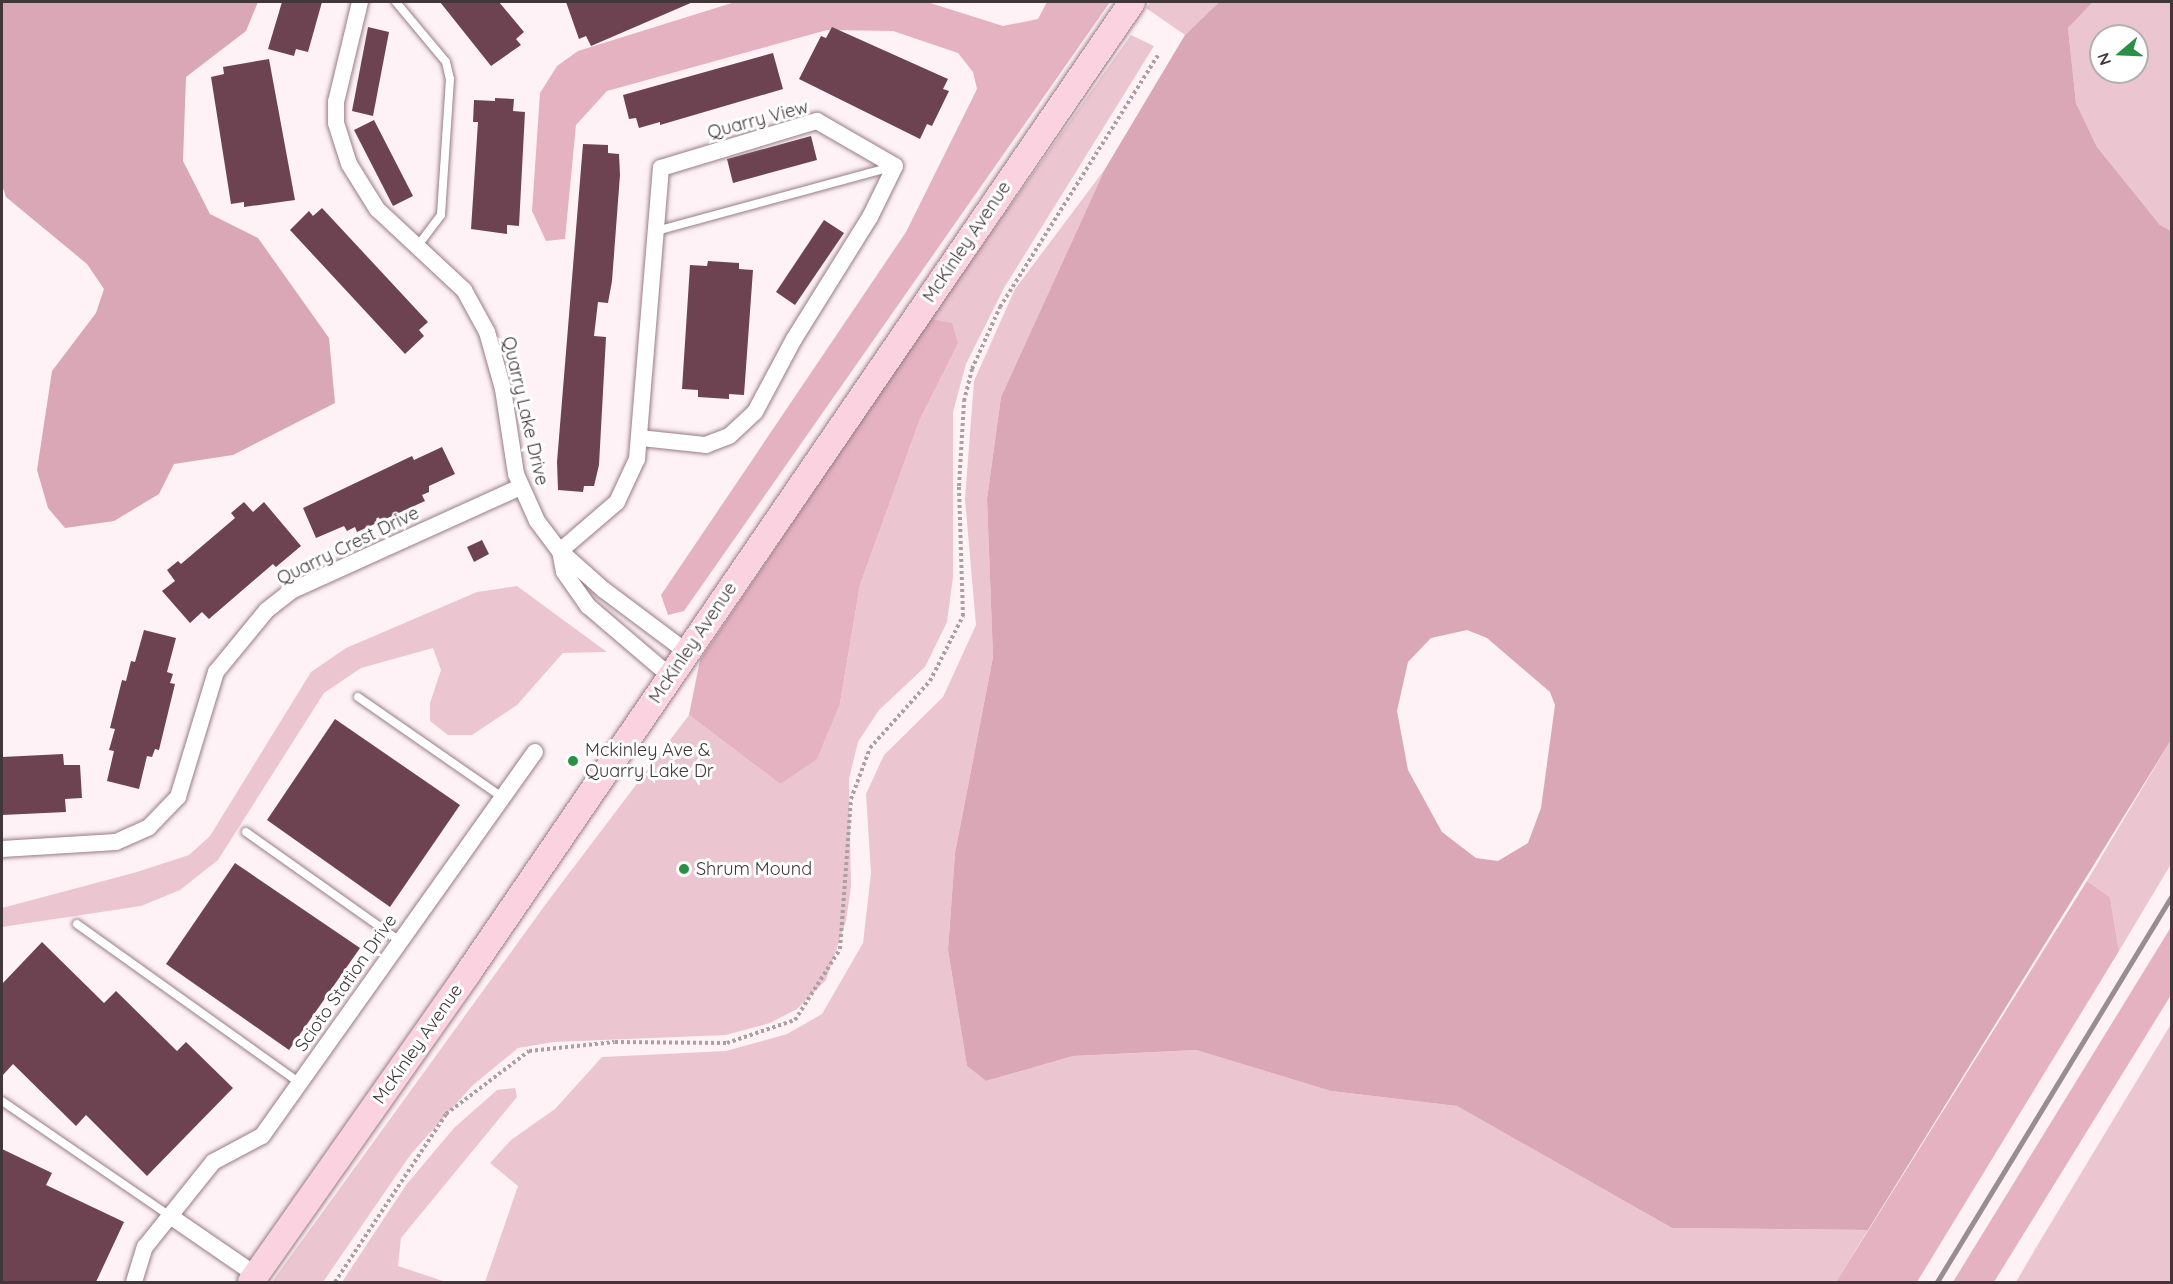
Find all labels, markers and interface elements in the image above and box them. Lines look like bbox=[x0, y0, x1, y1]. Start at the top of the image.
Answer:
north arrow bbox=[2089, 24, 2149, 84]
text: N bbox=[2093, 50, 2115, 68]
street label: Quarry View bbox=[705, 96, 811, 144]
street label: McKinley Avenue bbox=[919, 177, 1015, 307]
street label: Quarry Lake Drive bbox=[497, 334, 553, 488]
street label: Quarry Crest Drive bbox=[273, 502, 423, 590]
street label: McKinley Avenue bbox=[645, 578, 741, 708]
place label: Mckinley Ave & Quarry Lake Dr bbox=[585, 740, 714, 783]
marker: Mckinley Ave & Quarry Lake Dr bbox=[566, 754, 580, 768]
place label: Shrum Mound bbox=[696, 858, 812, 880]
marker: Shrum Mound bbox=[677, 862, 691, 876]
street label: Scioto Station Drive bbox=[291, 910, 401, 1056]
street label: McKinley Avenue bbox=[369, 980, 467, 1108]

